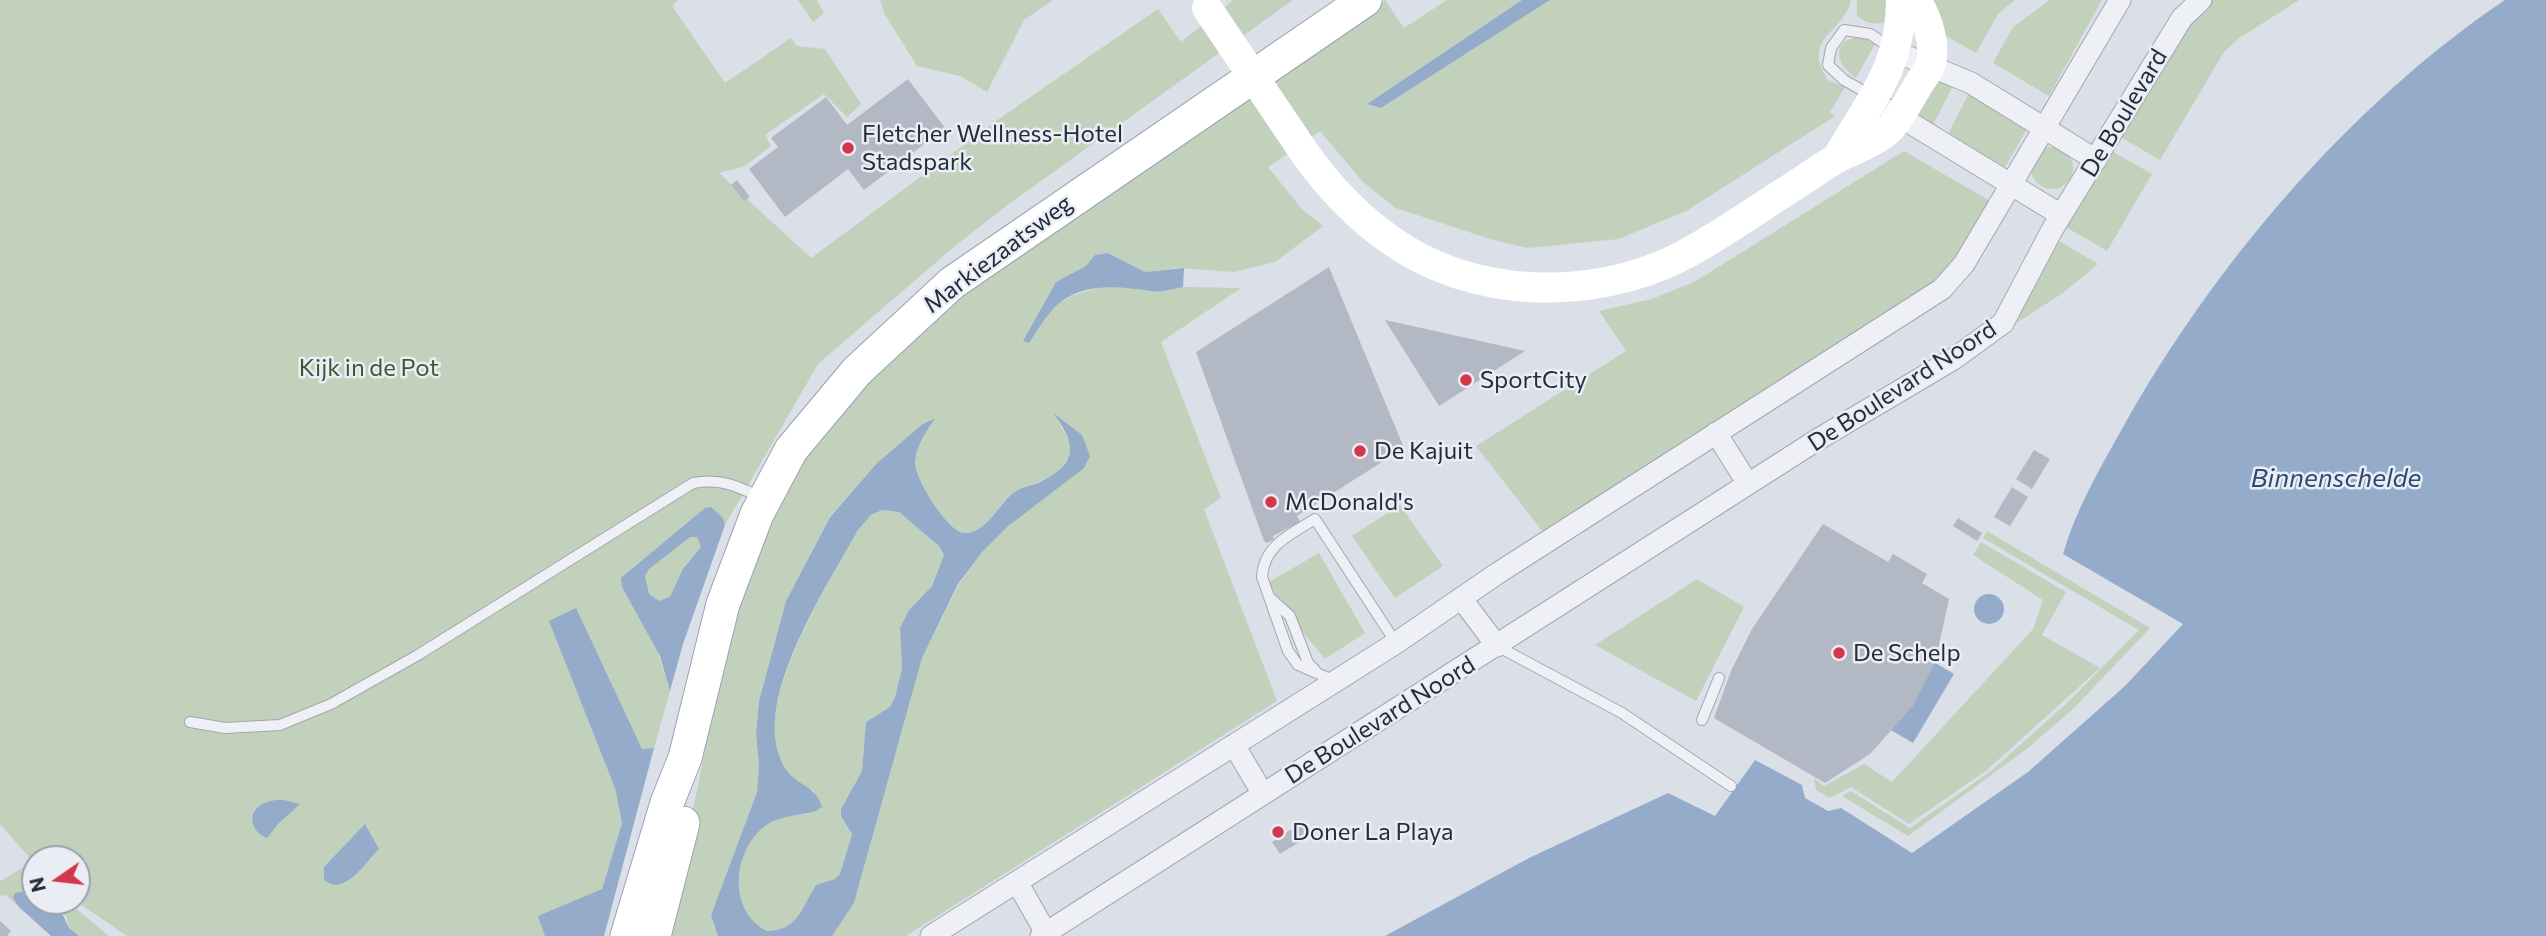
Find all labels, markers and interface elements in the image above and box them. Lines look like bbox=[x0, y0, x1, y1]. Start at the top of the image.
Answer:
street label: De Boulevard bbox=[2075, 44, 2173, 182]
place label: Fletcher Wellness-Hotel Stadspark bbox=[862, 120, 1123, 176]
marker: Fletcher Wellness-Hotel Stadspark bbox=[840, 140, 856, 156]
street label: Markiezaatsweg bbox=[918, 189, 1078, 319]
street label: De Boulevard Noord bbox=[1802, 314, 2002, 458]
park label: Kijk in de Pot bbox=[299, 354, 439, 382]
place label: SportCity bbox=[1480, 366, 1587, 394]
marker: SportCity bbox=[1458, 372, 1474, 388]
place label: De Kajuit bbox=[1374, 437, 1473, 465]
marker: De Kajuit bbox=[1352, 443, 1368, 459]
water label: Binnenschelde bbox=[2251, 462, 2421, 494]
place label: McDonald's bbox=[1285, 488, 1414, 516]
marker: McDonald's bbox=[1263, 494, 1279, 510]
place label: De Schelp bbox=[1853, 639, 1961, 667]
marker: De Schelp bbox=[1831, 645, 1847, 661]
street label: De Boulevard Noord bbox=[1280, 650, 1480, 790]
place label: Doner La Playa bbox=[1292, 818, 1454, 846]
marker: Doner La Playa bbox=[1270, 824, 1286, 840]
north arrow bbox=[21, 845, 91, 915]
text: N bbox=[24, 875, 50, 894]

